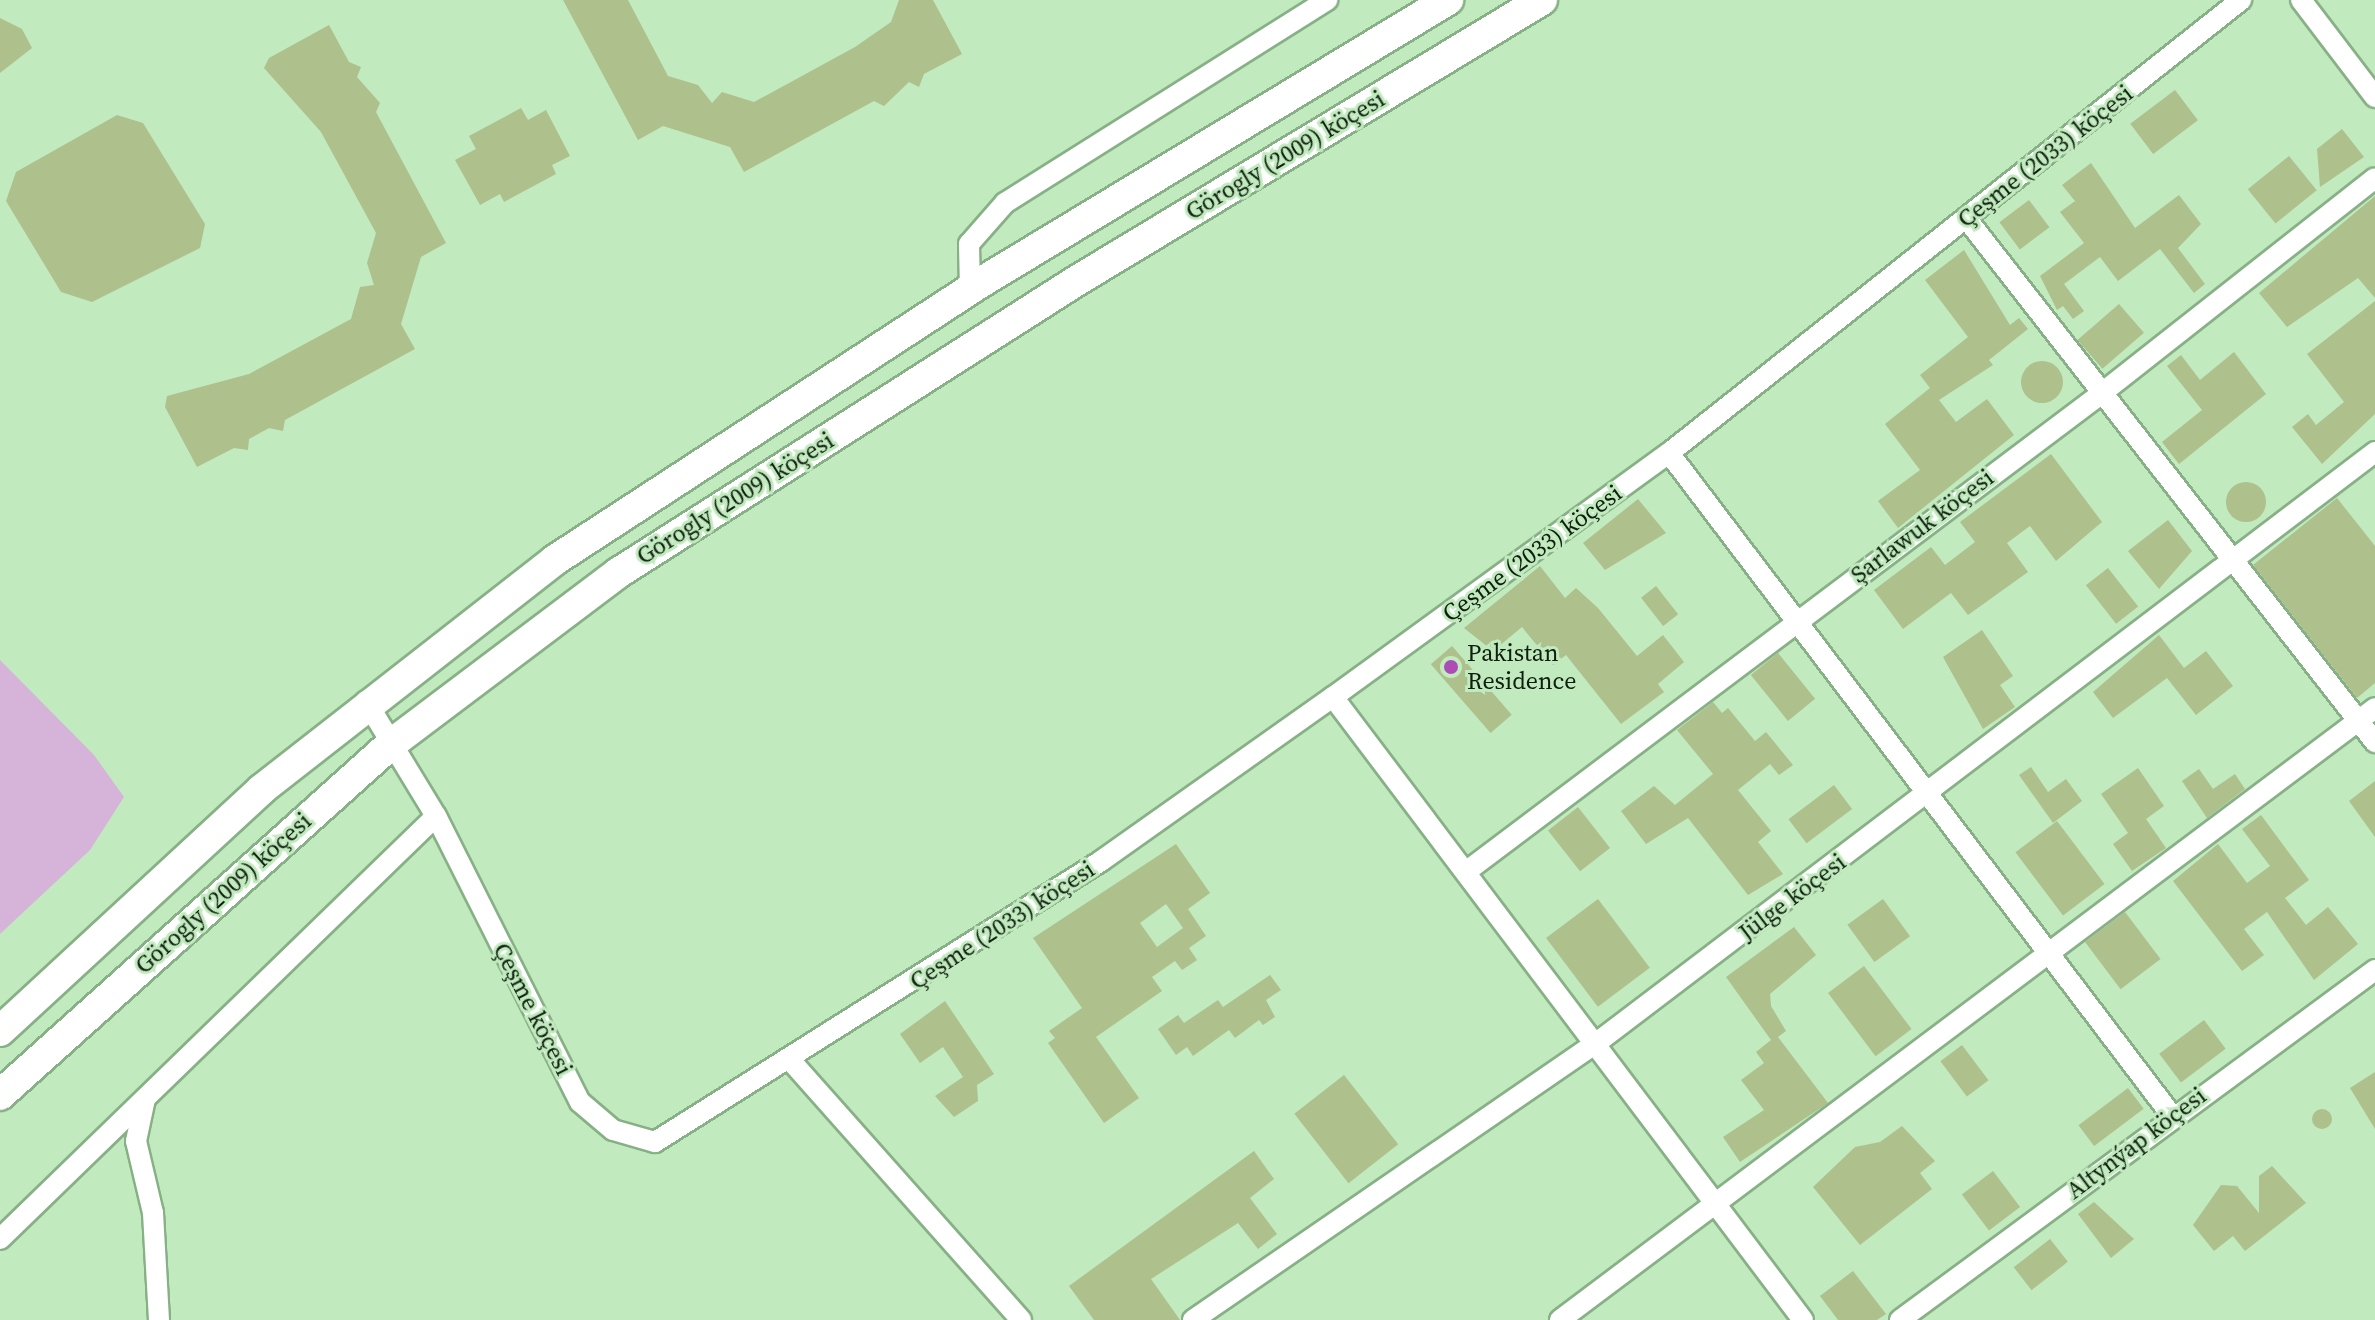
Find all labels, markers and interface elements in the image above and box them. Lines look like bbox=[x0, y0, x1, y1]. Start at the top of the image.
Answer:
street label: Çeşme (2033) köçesi bbox=[1952, 79, 2138, 233]
street label: Görogly (2009) köçesi bbox=[1180, 84, 1390, 226]
street label: Görogly (2009) köçesi bbox=[631, 426, 839, 570]
street label: Şarlawuk köçesi bbox=[1845, 463, 1999, 589]
street label: Çeşme (2033) köçesi bbox=[1437, 478, 1627, 628]
place label: Pakistan Residence bbox=[1467, 639, 1577, 695]
marker: Pakistan Residence bbox=[1442, 658, 1460, 676]
street label: Görogly (2009) köçesi bbox=[129, 806, 317, 980]
street label: Jülge köçesi bbox=[1733, 847, 1851, 947]
street label: Çeşme (2033) köçesi bbox=[904, 855, 1100, 995]
street label: Çeşme köçesi bbox=[487, 938, 579, 1080]
street label: Altynýap köçesi bbox=[2060, 1081, 2212, 1205]

